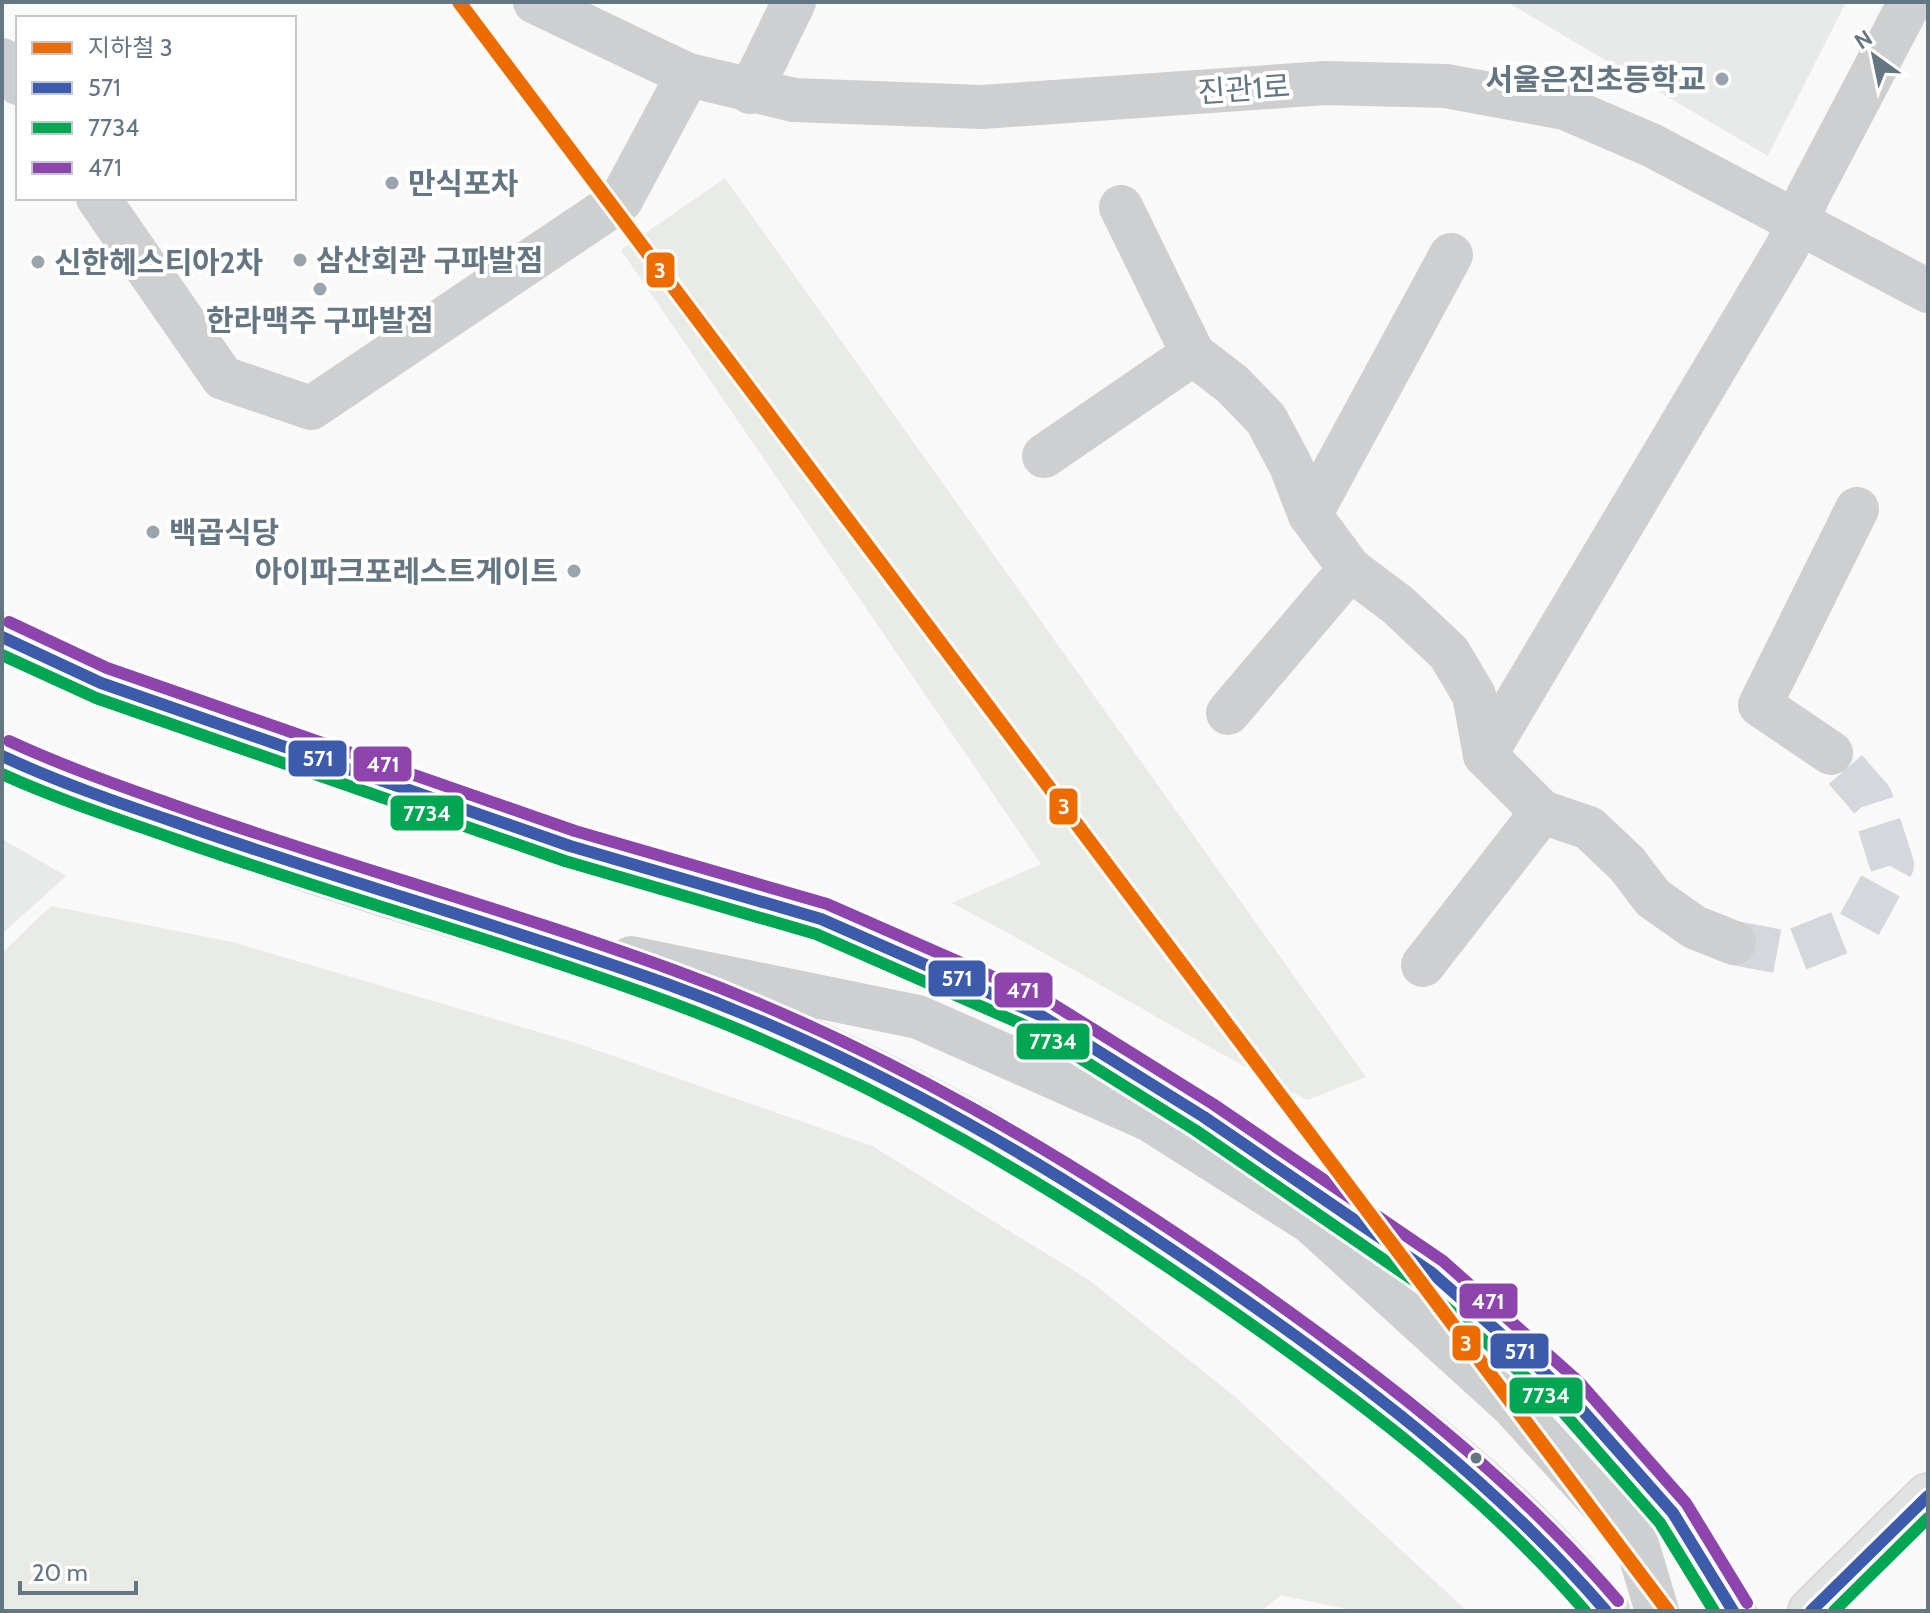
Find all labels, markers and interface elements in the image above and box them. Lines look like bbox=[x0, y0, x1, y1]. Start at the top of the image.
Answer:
legend bbox=[16, 16, 296, 200]
north arrow bbox=[1834, 16, 1914, 96]
text: N bbox=[1850, 24, 1877, 55]
text: 지하철 3 bbox=[88, 33, 173, 62]
place label: 서울은진초등학교 bbox=[1485, 61, 1706, 98]
street label: 진관1로 bbox=[1197, 67, 1291, 111]
marker: 서울은진초등학교 bbox=[1713, 70, 1731, 88]
text: 571 bbox=[88, 73, 121, 102]
text: 7734 bbox=[88, 113, 139, 142]
text: 471 bbox=[88, 153, 122, 182]
place label: 만식포차 bbox=[408, 165, 518, 202]
marker: 만식포차 bbox=[383, 174, 401, 192]
place label: 삼산회관 구파발점 bbox=[316, 242, 544, 279]
place label: 신한헤스티아2차 bbox=[54, 244, 263, 281]
marker: 삼산회관 구파발점 bbox=[291, 251, 309, 269]
line badge: 3 bbox=[645, 251, 676, 289]
marker: 신한헤스티아2차 bbox=[29, 253, 47, 271]
text: 3 bbox=[654, 257, 666, 284]
marker: 한라맥주 구파발점 bbox=[311, 280, 329, 298]
place label: 한라맥주 구파발점 bbox=[206, 302, 434, 339]
place label: 백곱식당 bbox=[169, 514, 279, 551]
marker: 백곱식당 bbox=[144, 523, 162, 541]
place label: 아이파크포레스트게이트 bbox=[254, 553, 558, 590]
marker: 아이파크포레스트게이트 bbox=[565, 562, 583, 580]
line badge: 571 bbox=[287, 739, 348, 778]
text: 571 bbox=[302, 745, 334, 772]
line badge: 471 bbox=[352, 745, 413, 783]
text: 471 bbox=[367, 751, 400, 778]
line badge: 3 bbox=[1048, 787, 1079, 826]
text: 3 bbox=[1058, 793, 1070, 820]
line badge: 7734 bbox=[389, 794, 465, 832]
text: 7734 bbox=[403, 800, 451, 827]
line badge: 571 bbox=[927, 959, 987, 998]
text: 571 bbox=[941, 965, 973, 992]
line badge: 471 bbox=[993, 971, 1054, 1009]
text: 471 bbox=[1007, 977, 1040, 1004]
line badge: 7734 bbox=[1015, 1022, 1091, 1061]
text: 7734 bbox=[1029, 1028, 1077, 1055]
line badge: 471 bbox=[1458, 1282, 1519, 1320]
text: 471 bbox=[1472, 1288, 1505, 1315]
line badge: 3 bbox=[1451, 1324, 1482, 1362]
text: 3 bbox=[1460, 1330, 1472, 1357]
line badge: 571 bbox=[1489, 1332, 1550, 1370]
text: 571 bbox=[1504, 1338, 1536, 1365]
line badge: 7734 bbox=[1508, 1376, 1584, 1415]
text: 7734 bbox=[1522, 1382, 1570, 1409]
unlabelled marker bbox=[1468, 1450, 1484, 1466]
scale bar bbox=[20, 1545, 136, 1595]
text: 20 m bbox=[32, 1558, 88, 1587]

